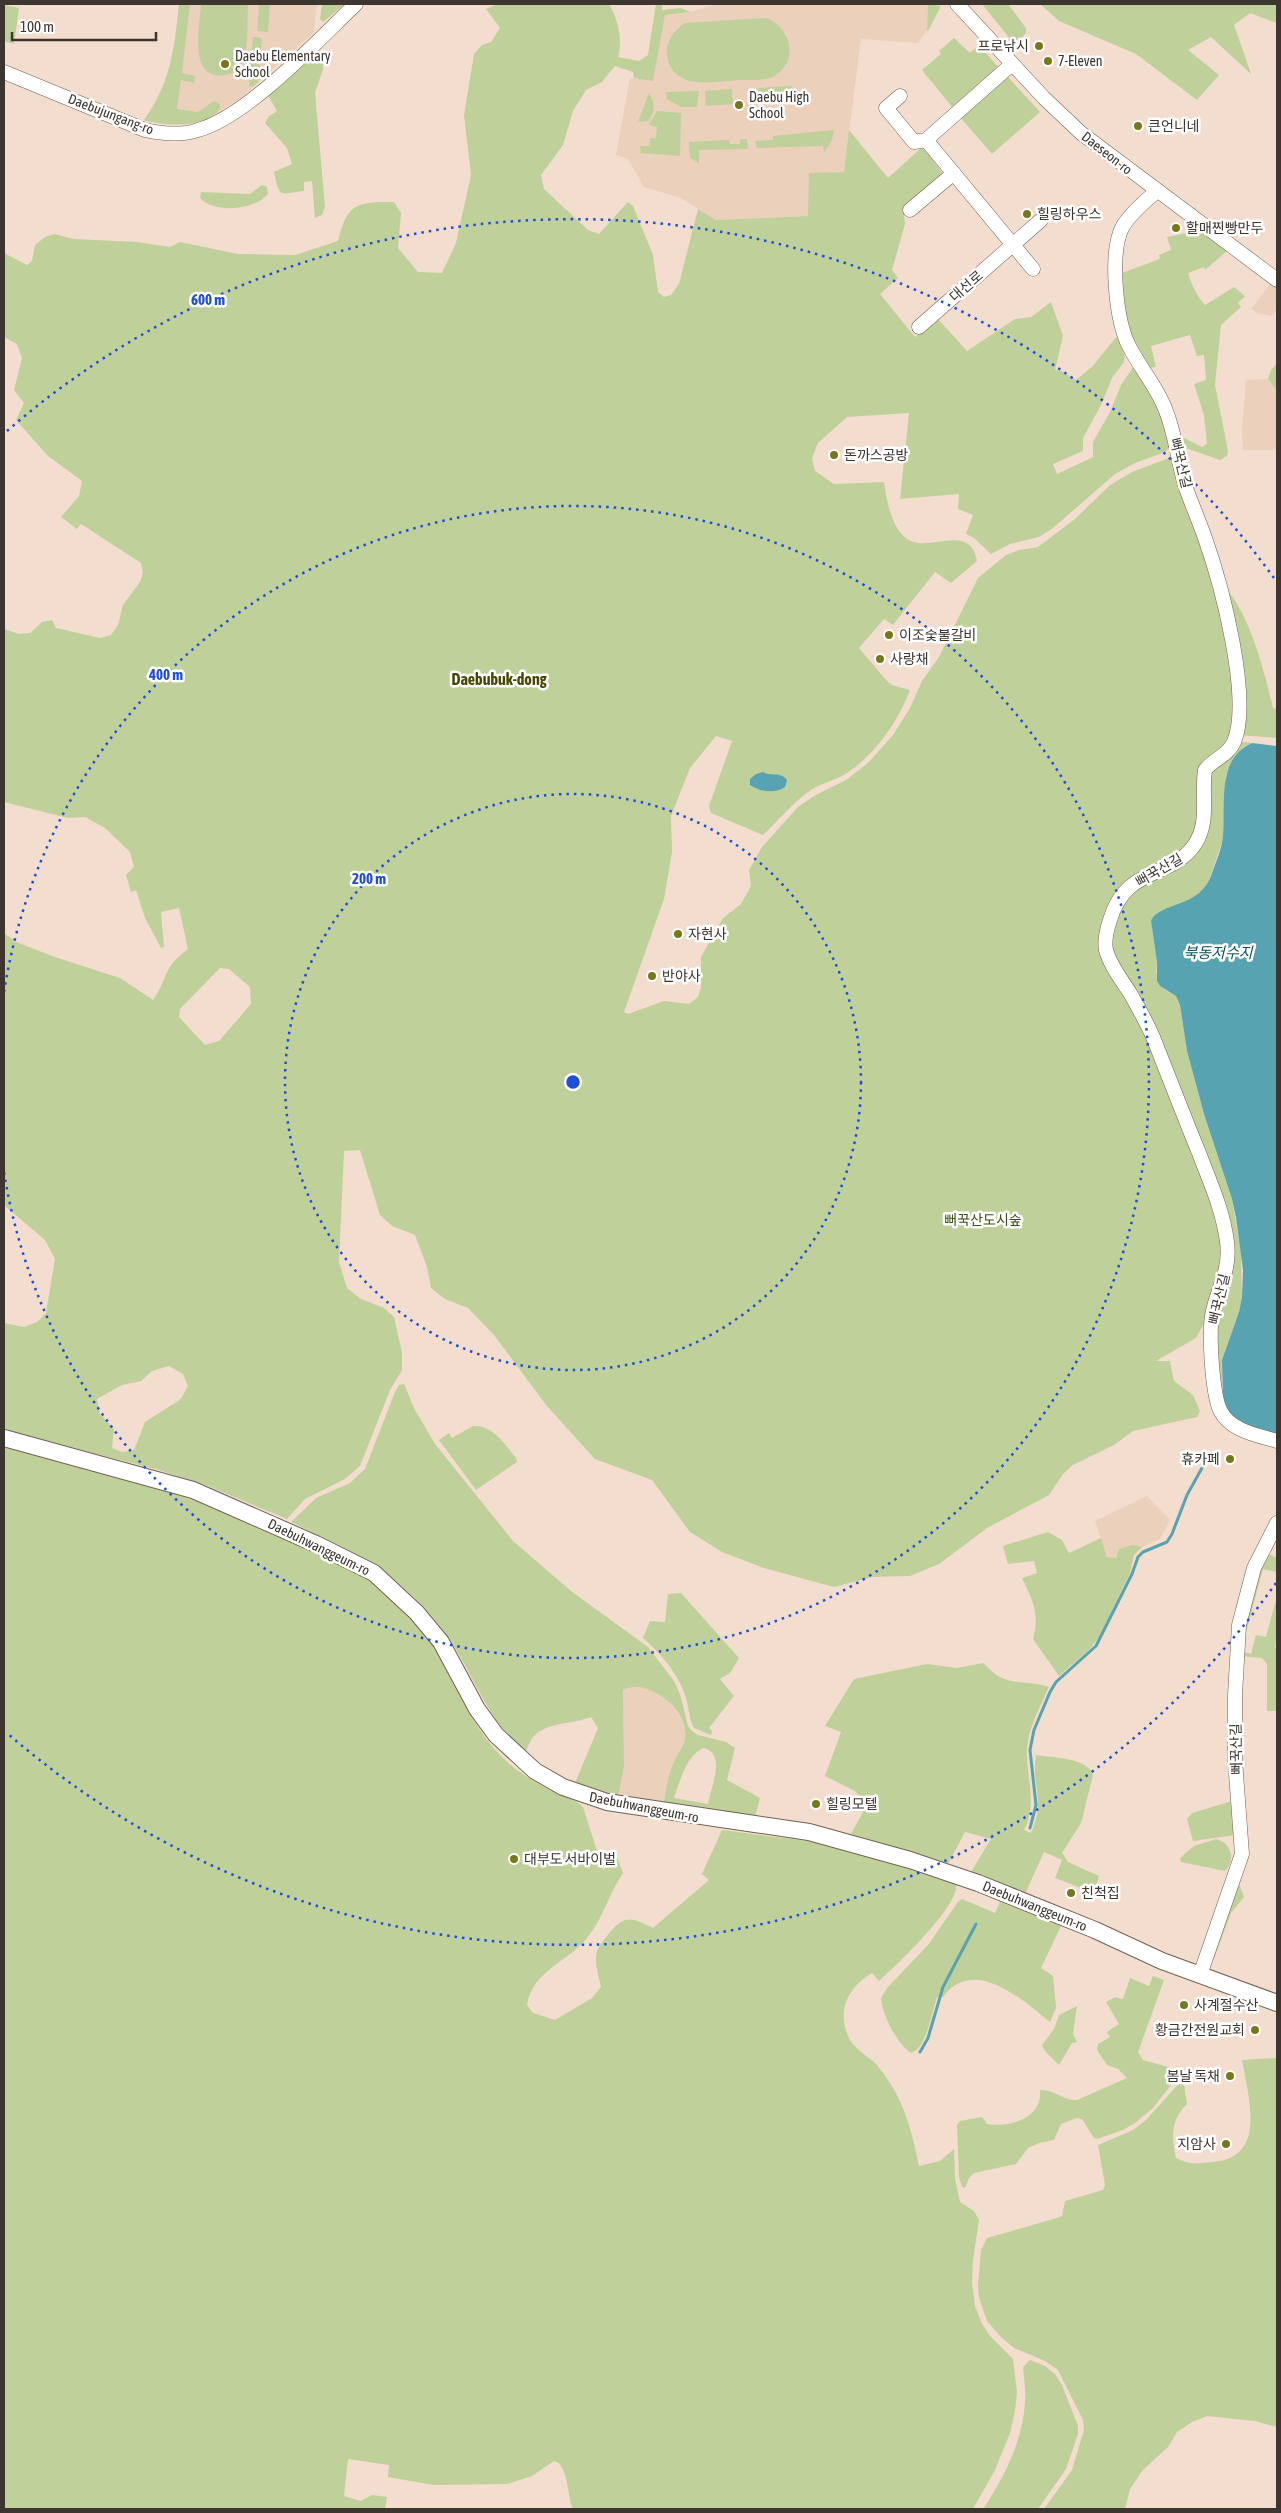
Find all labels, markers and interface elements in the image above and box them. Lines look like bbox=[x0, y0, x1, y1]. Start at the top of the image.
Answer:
scale bar bbox=[12, 10, 156, 42]
text: 100 m bbox=[20, 18, 54, 35]
place label: 프로낚시 bbox=[977, 38, 1029, 54]
marker: 프로낚시 bbox=[1033, 40, 1045, 52]
place label: Daebu Elementary School bbox=[235, 48, 331, 80]
place label: 7-Eleven bbox=[1058, 53, 1103, 69]
marker: 7-Eleven bbox=[1042, 55, 1054, 67]
marker: Daebu Elementary School bbox=[219, 58, 231, 70]
place label: Daebu High School bbox=[749, 89, 809, 121]
street label: Daebujungang-ro bbox=[66, 90, 156, 138]
marker: Daebu High School bbox=[733, 99, 745, 111]
place label: 큰언니네 bbox=[1148, 118, 1200, 134]
marker: 큰언니네 bbox=[1132, 120, 1144, 132]
street label: Daeseon-ro bbox=[1079, 128, 1135, 178]
place label: 힐링하우스 bbox=[1037, 206, 1102, 222]
marker: 힐링하우스 bbox=[1021, 208, 1033, 220]
place label: 할매찐빵만두 bbox=[1186, 220, 1263, 236]
marker: 할매찐빵만두 bbox=[1170, 222, 1182, 234]
street label: 대선로 bbox=[946, 267, 986, 305]
text: 600 m bbox=[191, 291, 225, 308]
street label: 뻐꾹산길 bbox=[1167, 436, 1195, 490]
place label: 돈까스공방 bbox=[844, 447, 909, 463]
marker: 돈까스공방 bbox=[828, 449, 840, 461]
place label: 이조숯불갈비 bbox=[899, 627, 976, 643]
marker: 이조숯불갈비 bbox=[883, 629, 895, 641]
place label: 사랑채 bbox=[890, 651, 929, 667]
marker: 사랑채 bbox=[874, 653, 886, 665]
text: 400 m bbox=[148, 666, 183, 683]
district label: Daebubuk-dong bbox=[451, 670, 547, 688]
street label: 뻐꾹산길 bbox=[1133, 850, 1185, 890]
text: 200 m bbox=[352, 870, 386, 887]
place label: 자현사 bbox=[688, 926, 727, 942]
marker: 자현사 bbox=[672, 928, 684, 940]
water label: 북동저수지 bbox=[1183, 944, 1254, 961]
place label: 반야사 bbox=[662, 968, 701, 984]
marker: 반야사 bbox=[646, 970, 658, 982]
centre of rings bbox=[564, 1073, 582, 1091]
park label: 뻐꾹산도시숲 bbox=[944, 1212, 1022, 1228]
street label: 뻐꾹산길 bbox=[1205, 1272, 1233, 1326]
place label: 휴카페 bbox=[1181, 1451, 1220, 1467]
marker: 휴카페 bbox=[1224, 1453, 1236, 1465]
street label: Daebuhwanggeum-ro bbox=[265, 1515, 373, 1579]
street label: 뻐꾹산길 bbox=[1228, 1723, 1244, 1775]
street label: Daebuhwanggeum-ro bbox=[588, 1789, 700, 1825]
place label: 힐링모텔 bbox=[826, 1796, 878, 1812]
marker: 힐링모텔 bbox=[810, 1798, 822, 1810]
place label: 대부도 서바이벌 bbox=[524, 1851, 616, 1867]
marker: 대부도 서바이벌 bbox=[508, 1853, 520, 1865]
street label: Daebuhwanggeum-ro bbox=[980, 1878, 1090, 1934]
place label: 친척집 bbox=[1081, 1885, 1120, 1901]
marker: 친척집 bbox=[1065, 1887, 1077, 1899]
place label: 사계절수산 bbox=[1194, 1997, 1259, 2013]
marker: 사계절수산 bbox=[1178, 1999, 1190, 2011]
place label: 황금간전원교회 bbox=[1155, 2022, 1245, 2038]
marker: 황금간전원교회 bbox=[1249, 2024, 1261, 2036]
place label: 봄날 독채 bbox=[1167, 2068, 1220, 2084]
marker: 봄날 독채 bbox=[1224, 2070, 1236, 2082]
place label: 지암사 bbox=[1177, 2136, 1216, 2152]
marker: 지암사 bbox=[1220, 2138, 1232, 2150]

